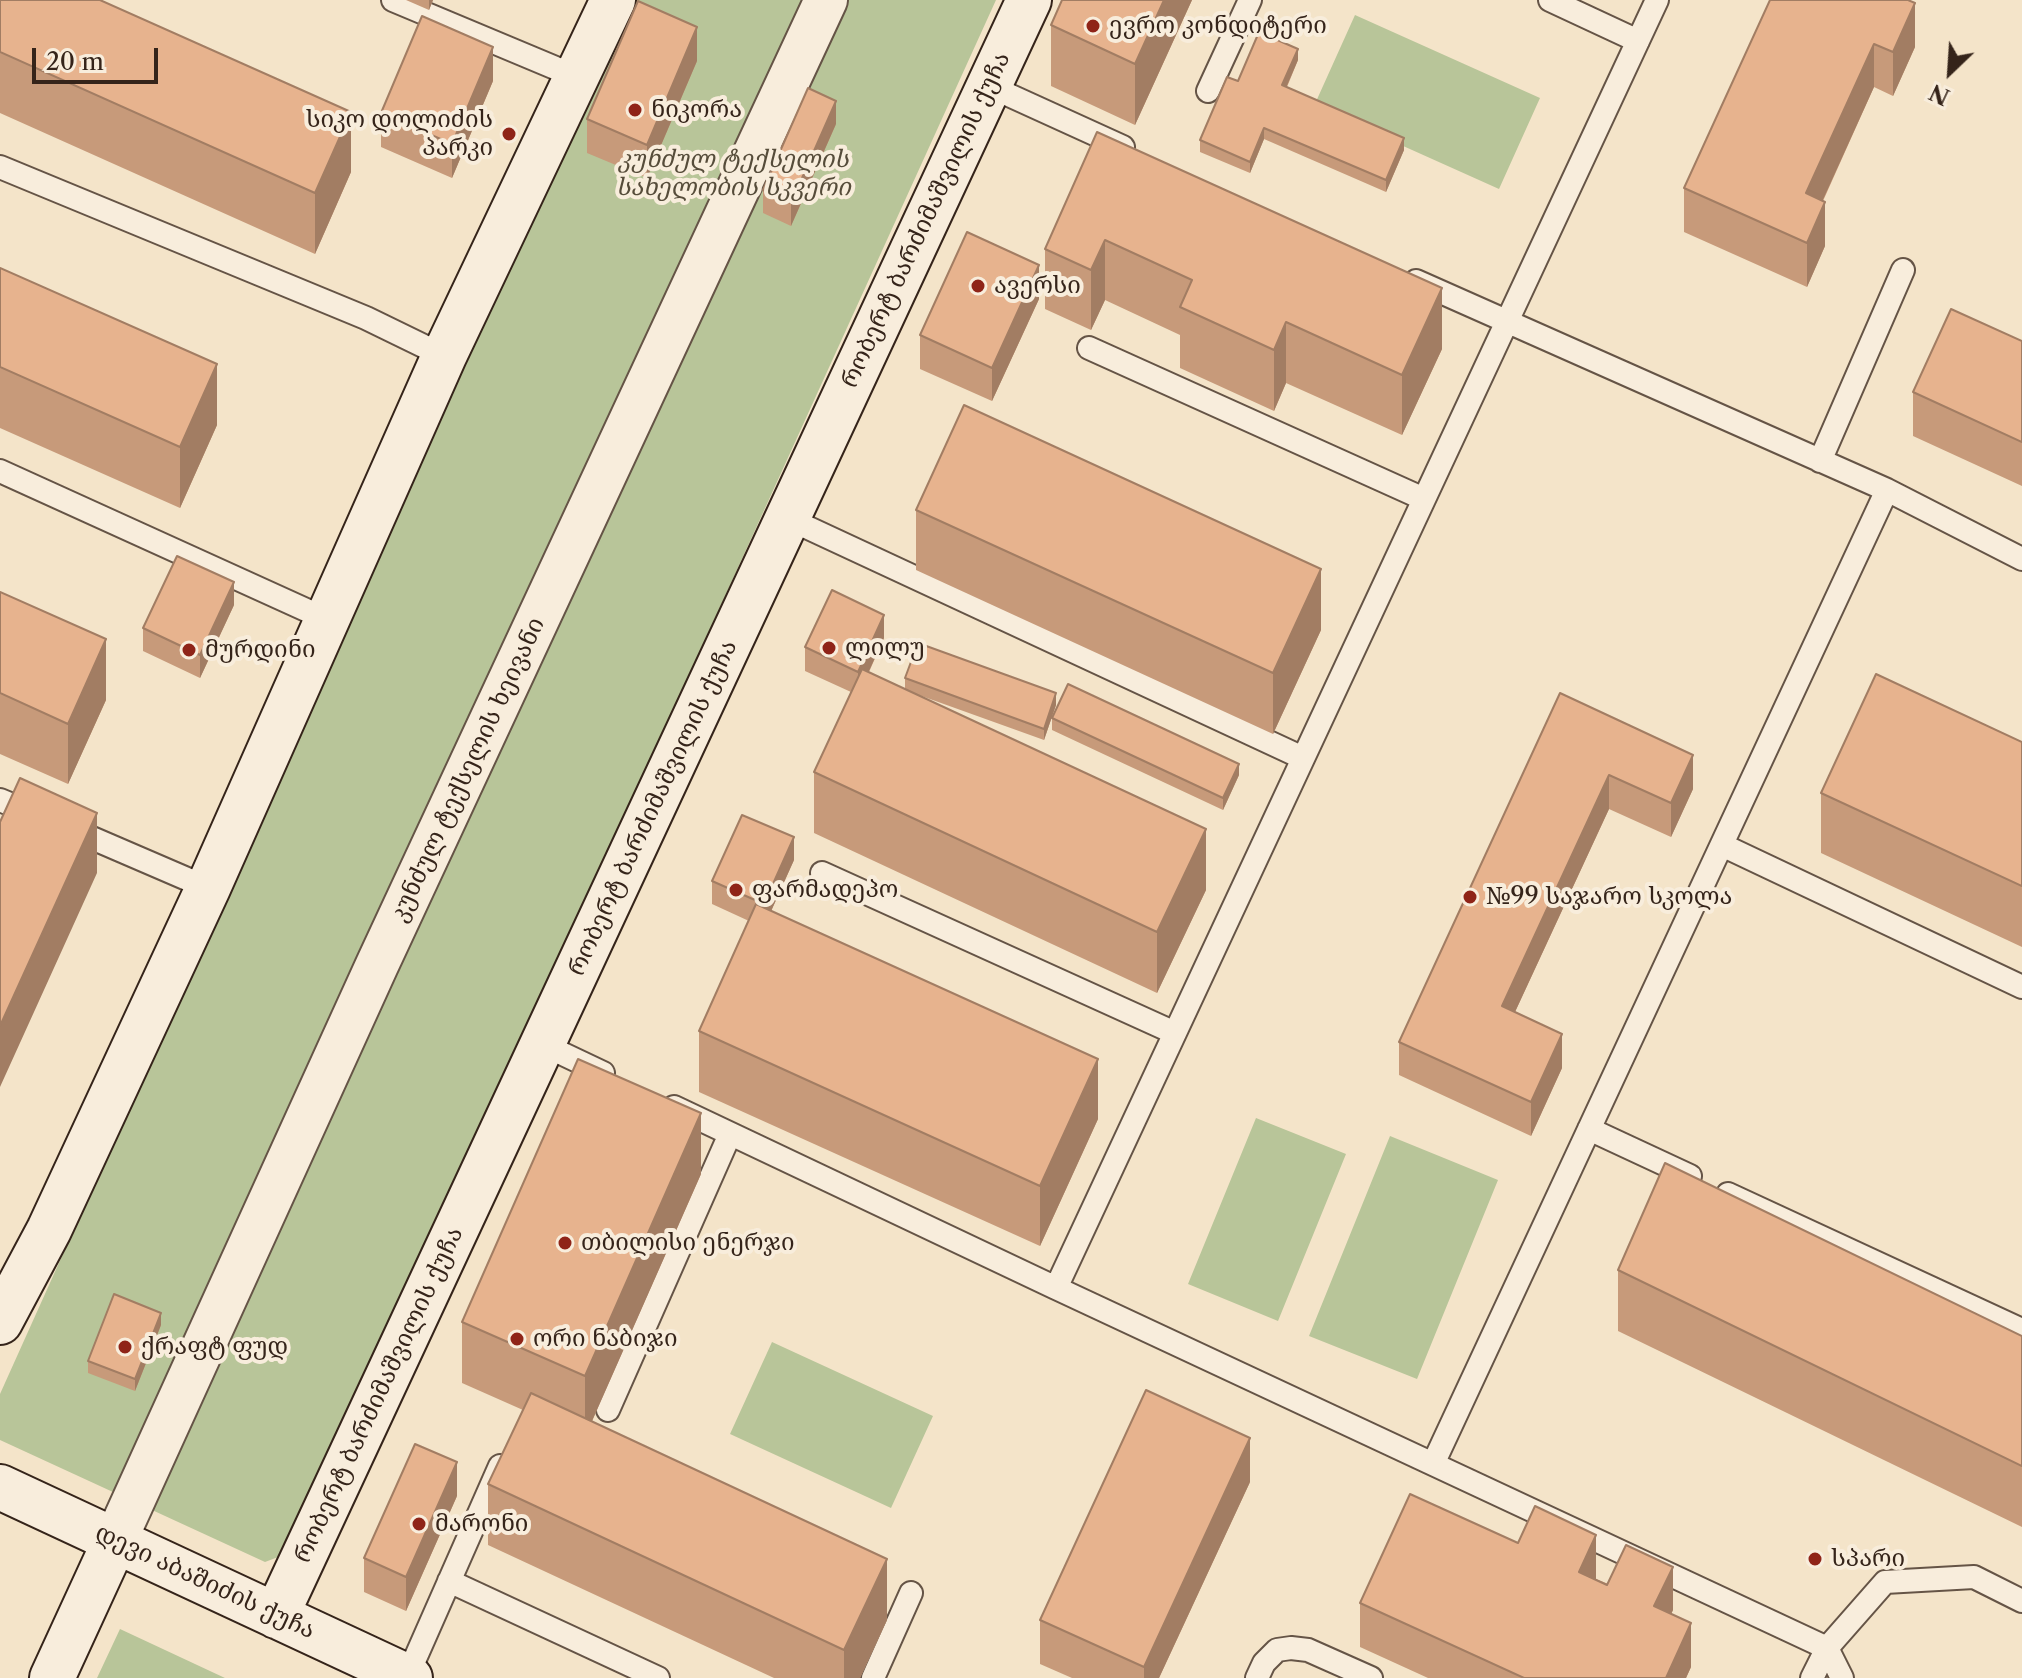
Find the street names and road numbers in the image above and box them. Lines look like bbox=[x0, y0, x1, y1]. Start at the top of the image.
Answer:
street label: რობერტ ბარძიმაშვილის ქუჩა bbox=[835, 47, 1017, 393]
street label: კუნძულ ტექსელის ხეივანი bbox=[385, 613, 551, 927]
street label: რობერტ ბარძიმაშვილის ქუჩა bbox=[562, 635, 744, 981]
street label: რობერტ ბარძიმაშვილის ქუჩა bbox=[288, 1222, 470, 1568]
street label: დევი აბაშიძის ქუჩა bbox=[91, 1518, 319, 1646]

